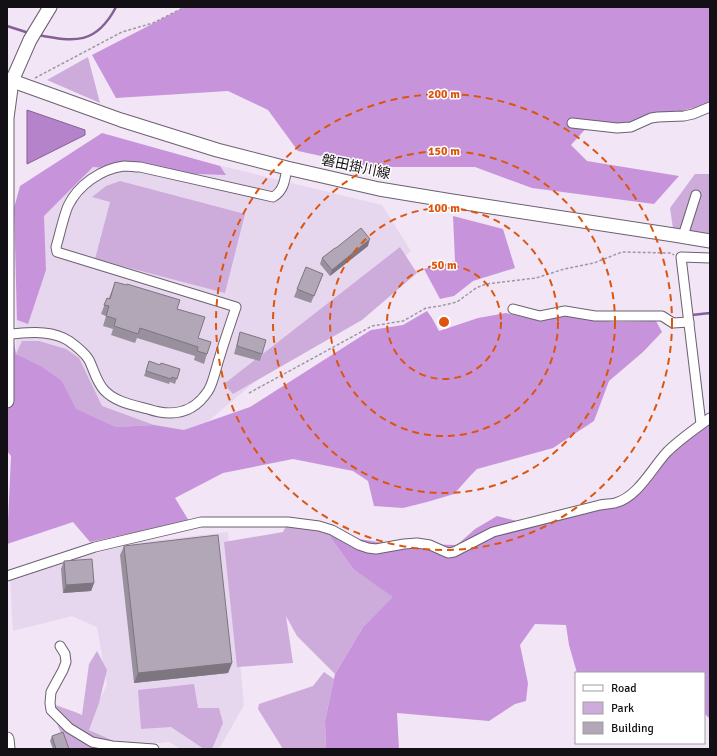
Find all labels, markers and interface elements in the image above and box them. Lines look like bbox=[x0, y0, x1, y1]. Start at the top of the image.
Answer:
text: 200 m bbox=[428, 87, 460, 102]
text: 150 m bbox=[428, 144, 460, 159]
street label: 磐田掛川線 bbox=[320, 151, 392, 183]
text: 100 m bbox=[428, 201, 460, 216]
text: 50 m bbox=[431, 258, 457, 273]
centre of rings bbox=[437, 315, 451, 329]
legend bbox=[575, 672, 705, 744]
text: Road bbox=[611, 681, 637, 696]
text: Park bbox=[611, 701, 634, 716]
text: Building bbox=[611, 721, 654, 736]

